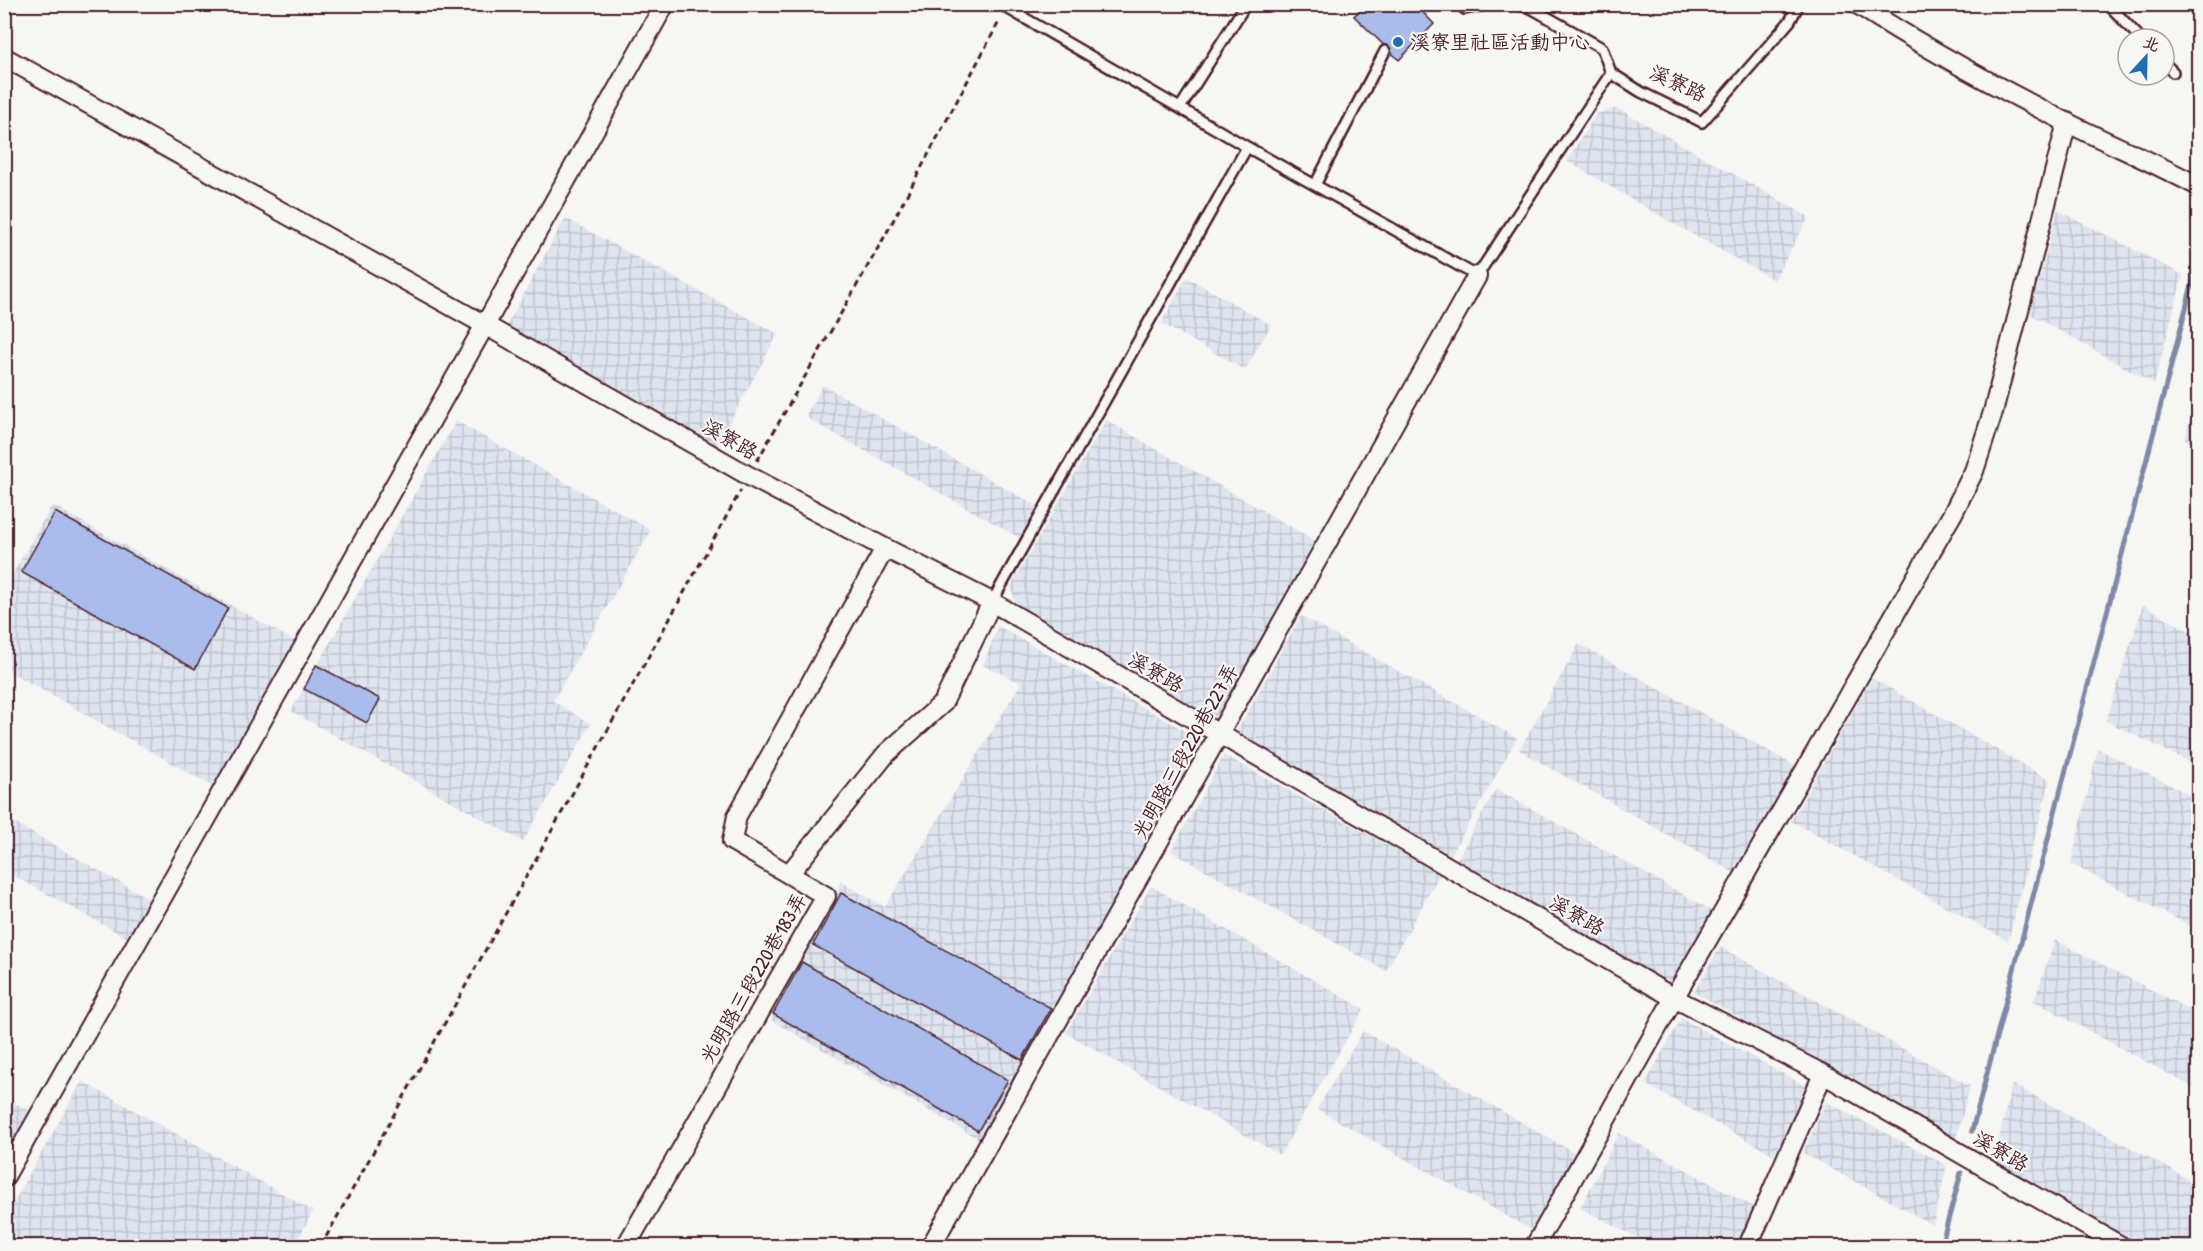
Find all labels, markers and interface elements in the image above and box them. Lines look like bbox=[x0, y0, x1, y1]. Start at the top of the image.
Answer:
north arrow bbox=[2116, 27, 2176, 87]
place label: 溪寮里社區活動中心 bbox=[1410, 28, 1590, 55]
text: 北 bbox=[2140, 30, 2163, 56]
marker: 溪寮里社區活動中心 bbox=[1391, 35, 1405, 49]
street label: 溪寮路 bbox=[1645, 58, 1712, 108]
street label: 溪寮路 bbox=[698, 412, 764, 466]
street label: 溪寮路 bbox=[1124, 645, 1190, 699]
street label: 光明路三段220巷227弄 bbox=[1125, 658, 1244, 843]
street label: 光明路三段220巷183弄 bbox=[693, 888, 812, 1068]
street label: 溪寮路 bbox=[1545, 888, 1611, 942]
street label: 溪寮路 bbox=[1969, 1124, 2035, 1178]

